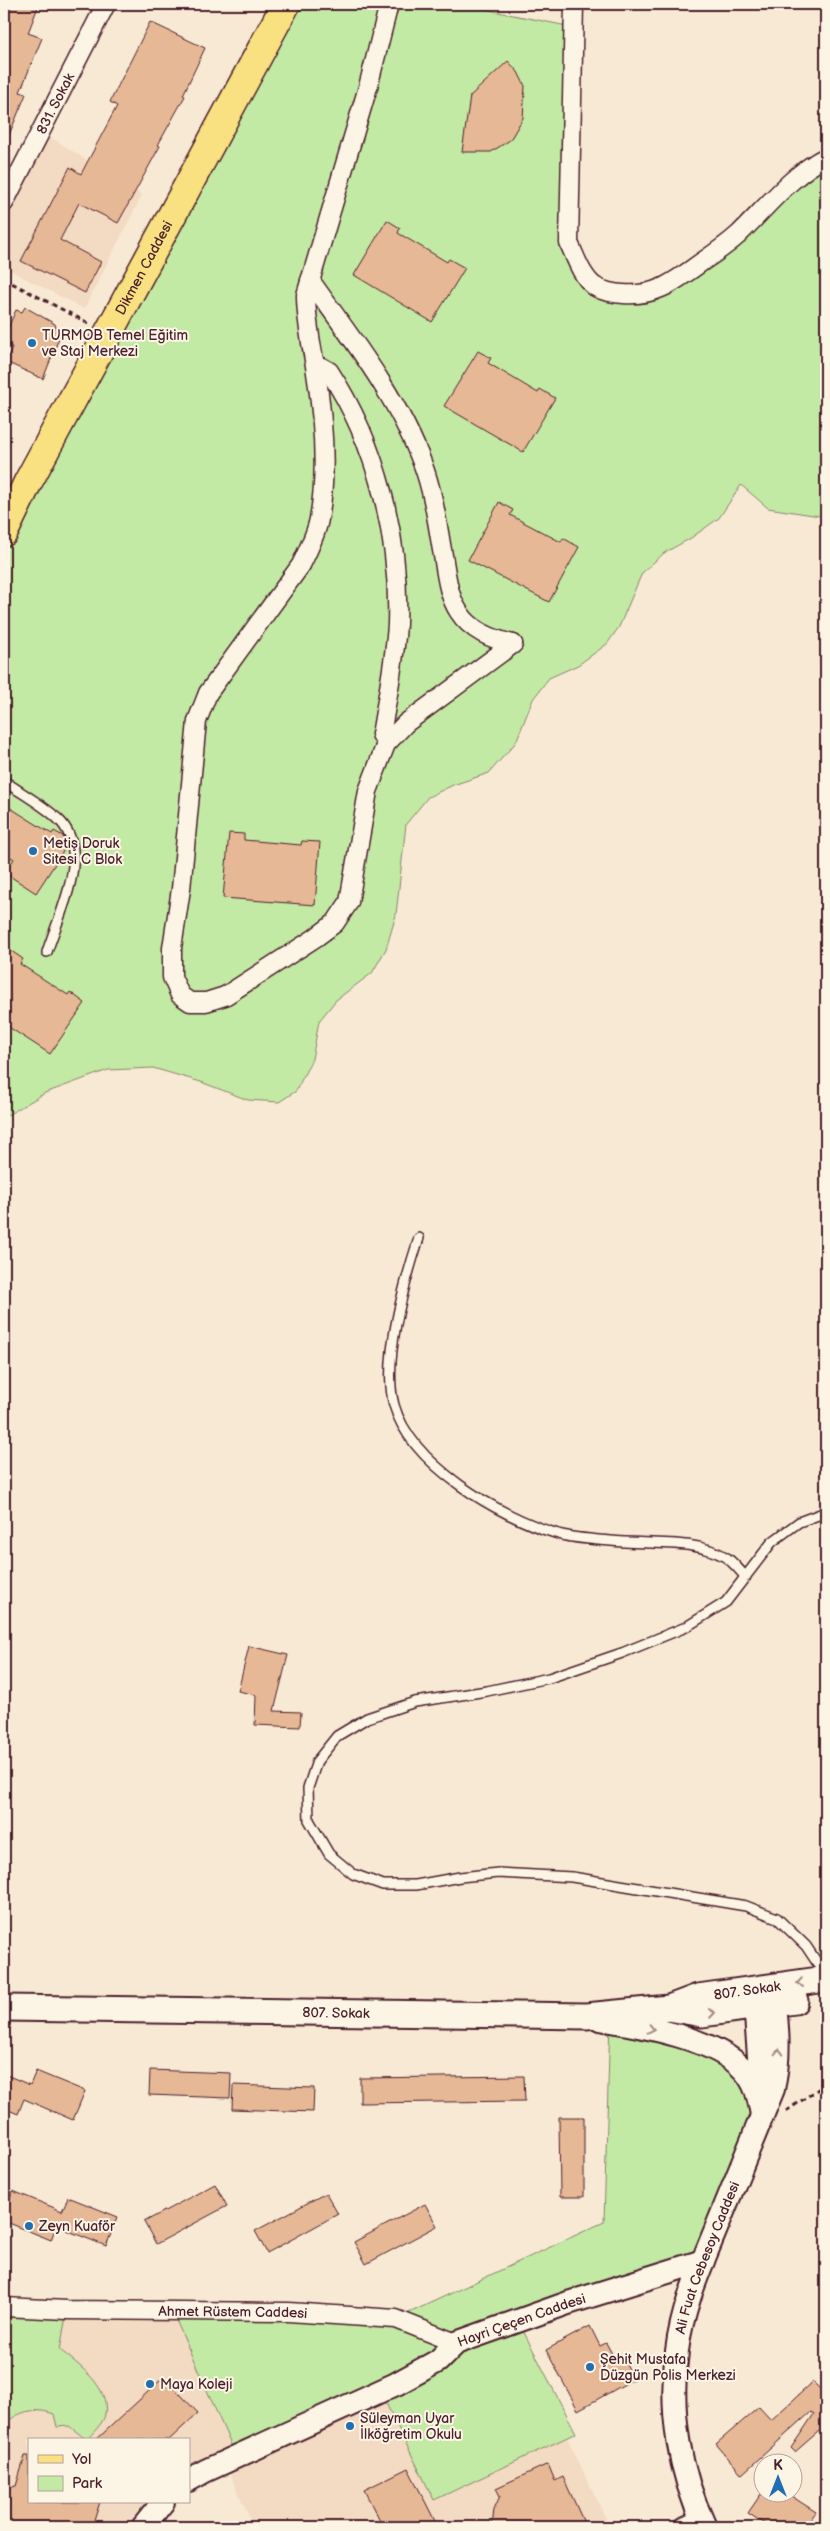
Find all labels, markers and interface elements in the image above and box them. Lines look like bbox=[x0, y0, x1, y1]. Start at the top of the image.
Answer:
street label: 831. Sokak bbox=[32, 70, 78, 137]
street label: Dikmen Caddesi bbox=[111, 218, 176, 318]
place label: TURMOB Temel Eğitim ve Staj Merkezi bbox=[41, 327, 188, 360]
marker: TURMOB Temel Eğitim ve Staj Merkezi bbox=[26, 337, 38, 349]
place label: Metiş Doruk Sitesi C Blok bbox=[43, 835, 122, 868]
marker: Metiş Doruk Sitesi C Blok bbox=[27, 845, 39, 857]
street label: 807. Sokak bbox=[713, 1977, 782, 2003]
one-way arrow bbox=[795, 1977, 804, 1987]
street label: 807. Sokak bbox=[302, 2004, 370, 2022]
one-way arrow bbox=[708, 2008, 716, 2019]
one-way arrow bbox=[647, 2023, 656, 2034]
one-way arrow bbox=[774, 2047, 784, 2055]
street label: Ali Fuat Cebesoy Caddesi bbox=[671, 2179, 743, 2335]
place label: Zeyn Kuaför bbox=[38, 2218, 116, 2235]
marker: Zeyn Kuaför bbox=[23, 2220, 35, 2232]
street label: Hayri Çeçen Caddesi bbox=[455, 2290, 588, 2350]
street label: Ahmet Rüstem Caddesi bbox=[158, 2302, 308, 2322]
place label: Şehit Mustafa Düzgün Polis Merkezi bbox=[600, 2351, 736, 2384]
marker: Şehit Mustafa Düzgün Polis Merkezi bbox=[584, 2361, 596, 2373]
place label: Maya Koleji bbox=[160, 2376, 232, 2393]
marker: Maya Koleji bbox=[144, 2378, 156, 2390]
place label: Süleyman Uyar İlköğretim Okulu bbox=[360, 2410, 462, 2443]
marker: Süleyman Uyar İlköğretim Okulu bbox=[344, 2420, 356, 2432]
legend bbox=[28, 2438, 190, 2504]
text: Yol bbox=[71, 2450, 91, 2469]
north arrow bbox=[752, 2454, 802, 2504]
text: K bbox=[773, 2457, 783, 2474]
text: Park bbox=[72, 2474, 103, 2493]

